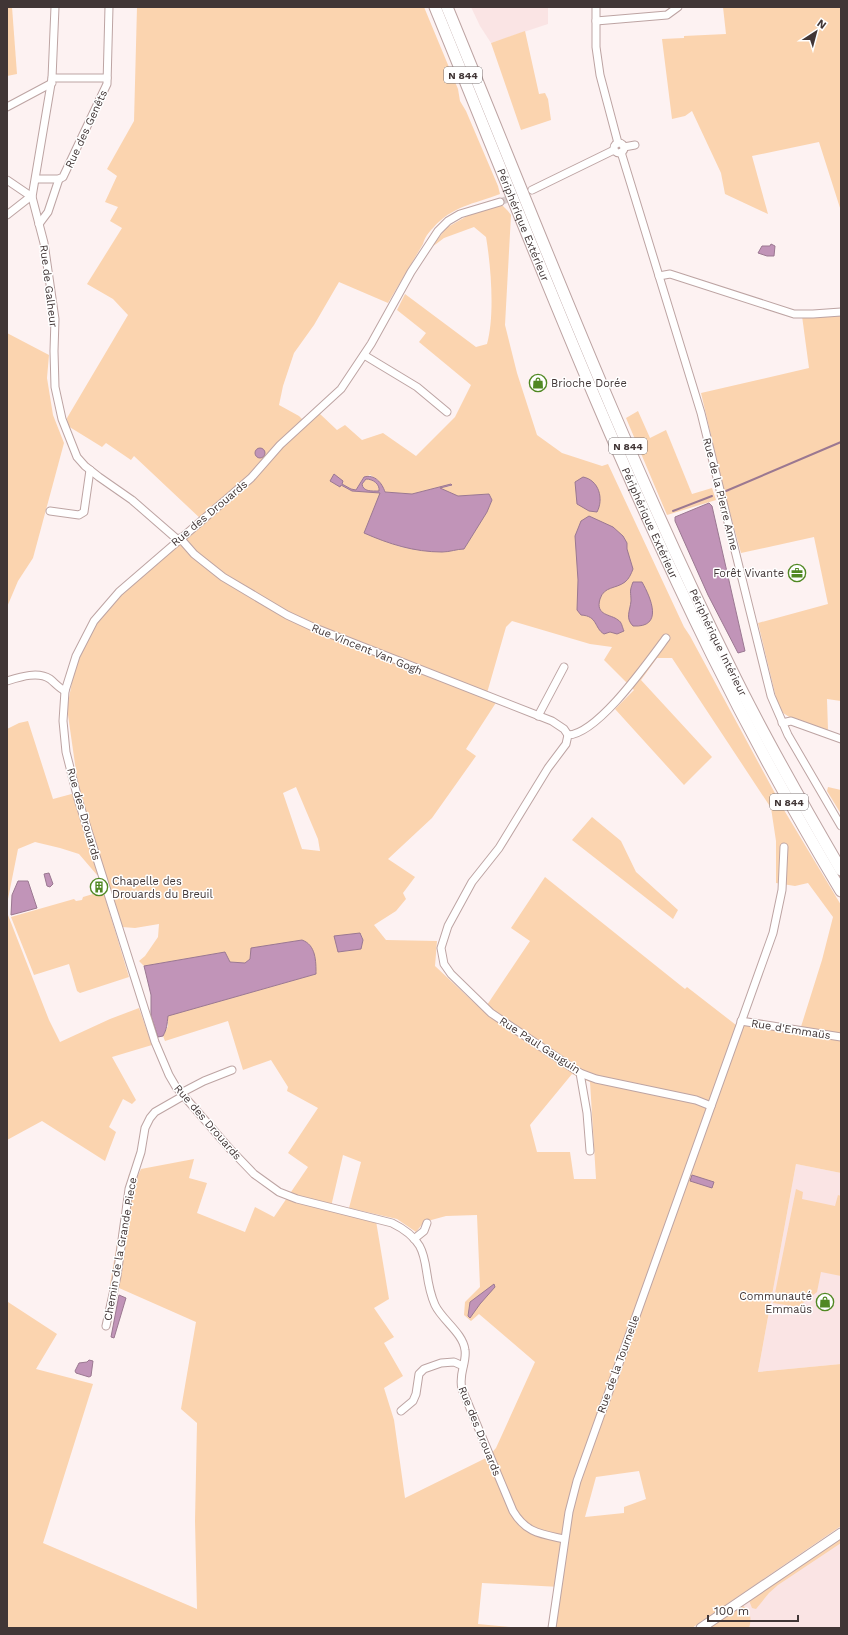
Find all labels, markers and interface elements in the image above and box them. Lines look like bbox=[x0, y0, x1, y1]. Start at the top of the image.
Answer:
north arrow bbox=[796, 12, 836, 52]
text: N bbox=[814, 17, 829, 32]
road number: N 844 bbox=[444, 67, 482, 83]
street label: Rue des Genêts bbox=[63, 88, 110, 170]
street label: Périphérique Extérieur bbox=[494, 167, 552, 284]
street label: Rue de Galheur bbox=[37, 244, 60, 329]
shop icon: Brioche Dorée bbox=[528, 373, 548, 393]
place label: Brioche Dorée bbox=[551, 377, 627, 390]
street label: Rue de la Pierre Anne bbox=[700, 436, 741, 552]
road number: N 844 bbox=[609, 438, 647, 454]
street label: Périphérique Extérieur bbox=[619, 465, 681, 581]
street label: Rue des Drouards bbox=[168, 478, 250, 549]
office icon: Forêt Vivante bbox=[787, 563, 807, 583]
place label: Forêt Vivante bbox=[713, 567, 784, 580]
street label: Périphérique Intérieur bbox=[686, 587, 750, 699]
street label: Rue Vincent Van Gogh bbox=[310, 621, 424, 678]
street label: Rue des Drouards bbox=[64, 766, 103, 862]
road number: N 844 bbox=[770, 794, 808, 810]
place label: Chapelle des Drouards du Breuil bbox=[112, 875, 214, 901]
building icon: Chapelle des Drouards du Breuil bbox=[89, 877, 109, 897]
street label: Rue Paul Gauguin bbox=[497, 1014, 583, 1076]
street label: Rue d'Emmaüs bbox=[750, 1017, 832, 1042]
street label: Rue des Drouards bbox=[171, 1082, 244, 1163]
street label: Chemin de la Grande Piece bbox=[101, 1176, 140, 1322]
place label: Communauté Emmaüs bbox=[739, 1290, 812, 1316]
shop icon: Communauté Emmaüs bbox=[815, 1292, 835, 1312]
street label: Rue de la Tournelle bbox=[595, 1313, 642, 1415]
street label: Rue des Drouards bbox=[456, 1384, 504, 1478]
scale bar bbox=[708, 1597, 798, 1623]
text: 100 m bbox=[714, 1604, 749, 1618]

